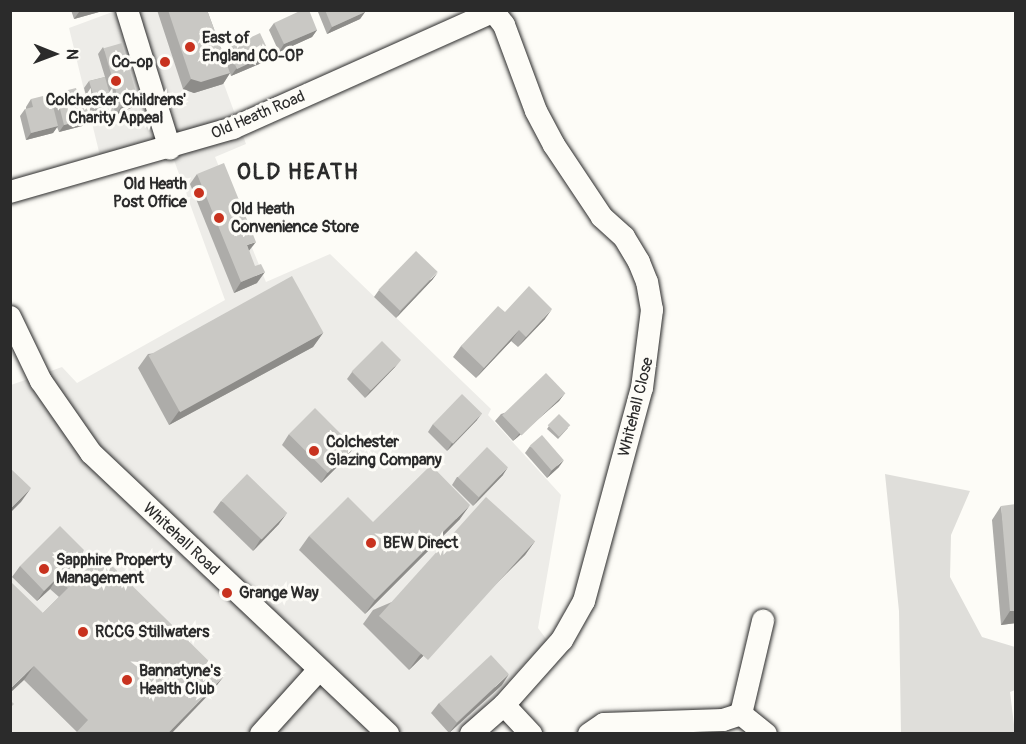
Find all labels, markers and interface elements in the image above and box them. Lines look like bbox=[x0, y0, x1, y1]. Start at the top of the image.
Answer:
north arrow bbox=[24, 24, 84, 84]
place label: East of England CO-OP bbox=[202, 28, 304, 66]
marker: East of England CO-OP bbox=[183, 40, 197, 54]
text: N bbox=[62, 49, 82, 60]
place label: Co-op bbox=[111, 52, 153, 72]
marker: Co-op bbox=[158, 55, 172, 69]
marker: Colchester Childrens' Charity Appeal bbox=[109, 74, 123, 88]
street label: Old Heath Road bbox=[208, 87, 308, 143]
place label: Colchester Childrens' Charity Appeal bbox=[46, 90, 186, 128]
district label: OLD HEATH bbox=[237, 160, 359, 186]
place label: Old Heath Post Office bbox=[113, 174, 187, 212]
marker: Old Heath Post Office bbox=[192, 186, 206, 200]
place label: Old Heath Convenience Store bbox=[231, 199, 359, 237]
marker: Old Heath Convenience Store bbox=[212, 211, 226, 225]
street label: Whitehall Close bbox=[614, 355, 658, 459]
place label: Colchester Glazing Company bbox=[326, 432, 442, 470]
marker: Colchester Glazing Company bbox=[307, 444, 321, 458]
street label: Whitehall Road bbox=[139, 499, 223, 579]
place label: BEW Direct bbox=[383, 533, 458, 553]
marker: BEW Direct bbox=[364, 536, 378, 550]
place label: Sapphire Property Management bbox=[56, 550, 172, 588]
marker: Sapphire Property Management bbox=[37, 562, 51, 576]
place label: Grange Way bbox=[239, 583, 319, 603]
marker: Grange Way bbox=[220, 586, 234, 600]
place label: RCCG Stillwaters bbox=[95, 622, 209, 642]
marker: RCCG Stillwaters bbox=[76, 625, 90, 639]
place label: Bannatyne's Health Club bbox=[139, 661, 221, 699]
marker: Bannatyne's Health Club bbox=[120, 673, 134, 687]

